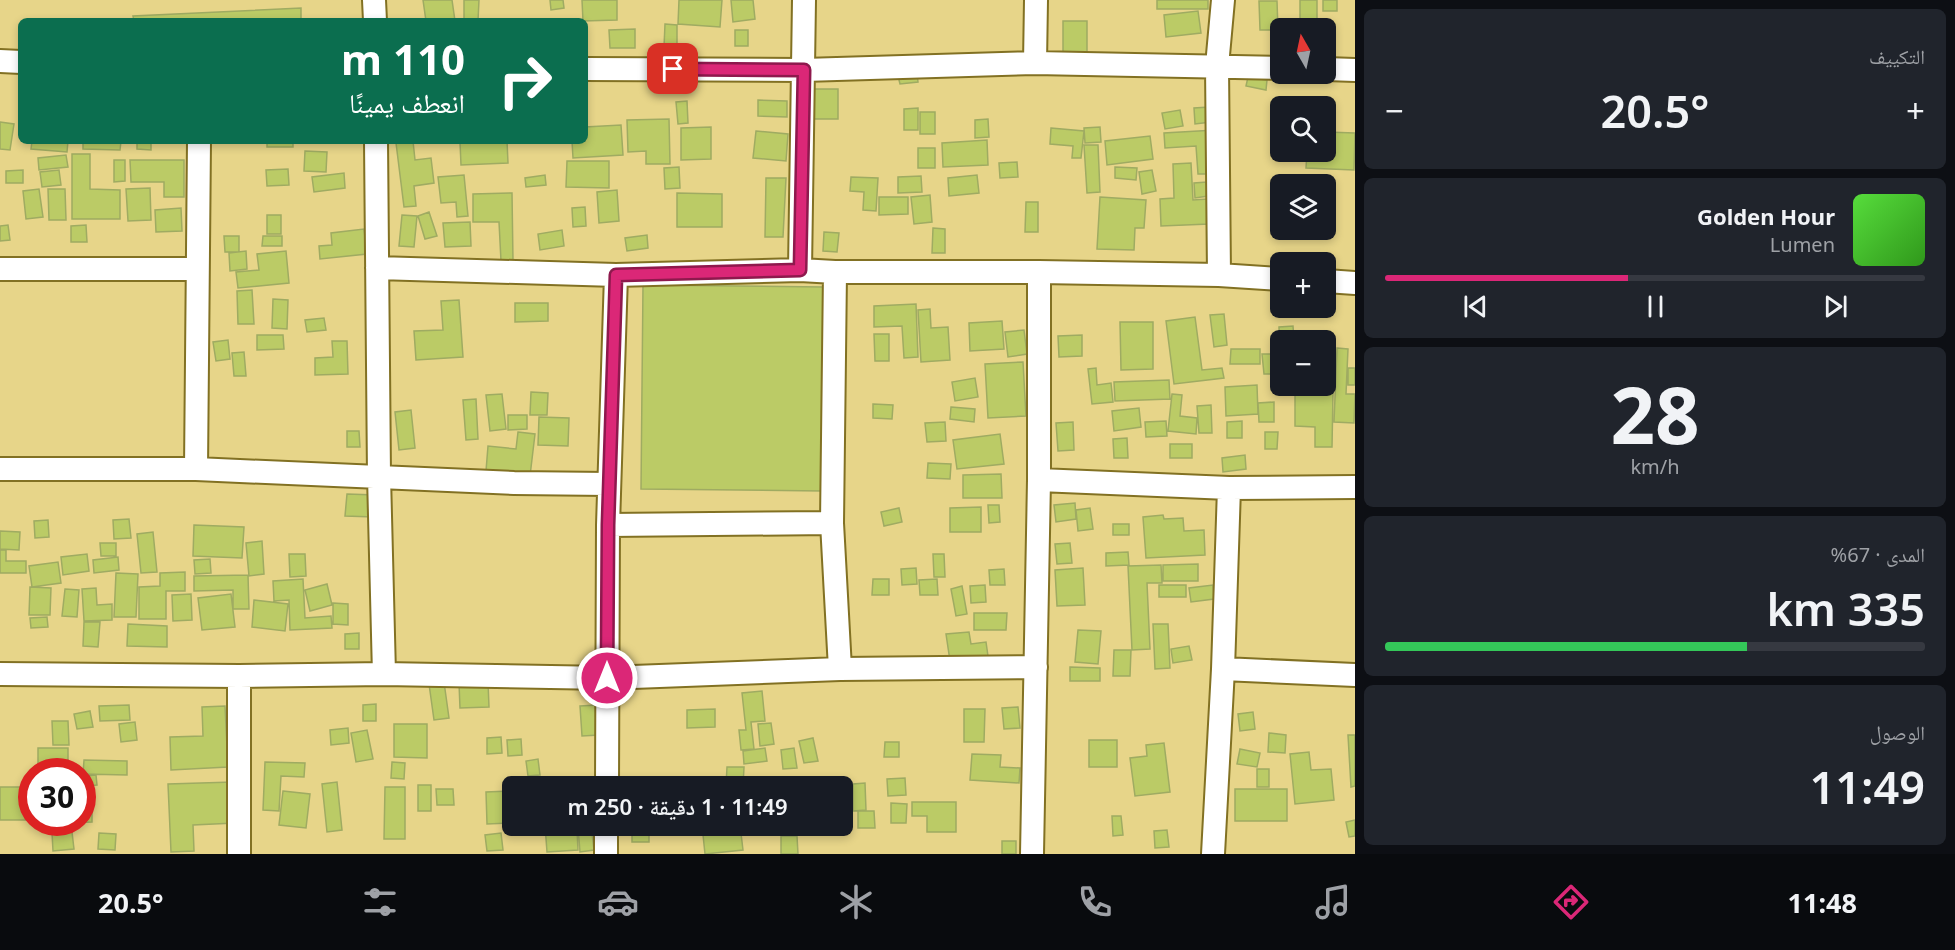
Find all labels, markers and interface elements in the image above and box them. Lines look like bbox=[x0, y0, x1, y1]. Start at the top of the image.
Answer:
north arrow bbox=[1270, 18, 1336, 84]
map controls bbox=[1270, 18, 1336, 396]
text: 110 m bbox=[341, 30, 465, 87]
icon: right bbox=[486, 42, 564, 120]
pin bbox=[647, 43, 698, 94]
text: التكييف bbox=[1869, 43, 1925, 70]
icon: arrive bbox=[656, 52, 689, 85]
text: 20.5° bbox=[1601, 80, 1709, 141]
text: انعطف يمينًا bbox=[349, 84, 465, 121]
text: − bbox=[1385, 88, 1404, 133]
text: + bbox=[1906, 88, 1925, 133]
button: search bbox=[1270, 96, 1336, 162]
button: layers bbox=[1270, 174, 1336, 240]
text: Golden Hour bbox=[1697, 201, 1835, 231]
text: Lumen bbox=[1770, 231, 1835, 258]
button: + bbox=[1270, 252, 1336, 318]
icon: previous bbox=[1459, 290, 1492, 323]
icon: pause bbox=[1639, 290, 1672, 323]
icon: next bbox=[1819, 290, 1852, 323]
button: − bbox=[1270, 330, 1336, 396]
text: 28 bbox=[1610, 361, 1700, 467]
text: km/h bbox=[1630, 453, 1680, 480]
text: المدى · 67% bbox=[1831, 541, 1925, 568]
text: 335 km bbox=[1766, 578, 1925, 639]
position arrow bbox=[575, 646, 639, 710]
text: الوصول bbox=[1870, 719, 1925, 746]
text: 11:49 bbox=[1810, 756, 1925, 817]
speed limit sign: 30 bbox=[18, 758, 96, 836]
text: 11:49 · 1 دقيقة · 250 m bbox=[567, 791, 788, 821]
icon: filters bbox=[359, 881, 401, 923]
icon: car bbox=[597, 881, 639, 923]
icon: climate bbox=[835, 881, 877, 923]
icon: phone bbox=[1074, 881, 1116, 923]
icon: music bbox=[1312, 881, 1354, 923]
icon: directions bbox=[1550, 881, 1592, 923]
text: 20.5° bbox=[98, 884, 163, 921]
text: 11:48 bbox=[1788, 884, 1857, 921]

